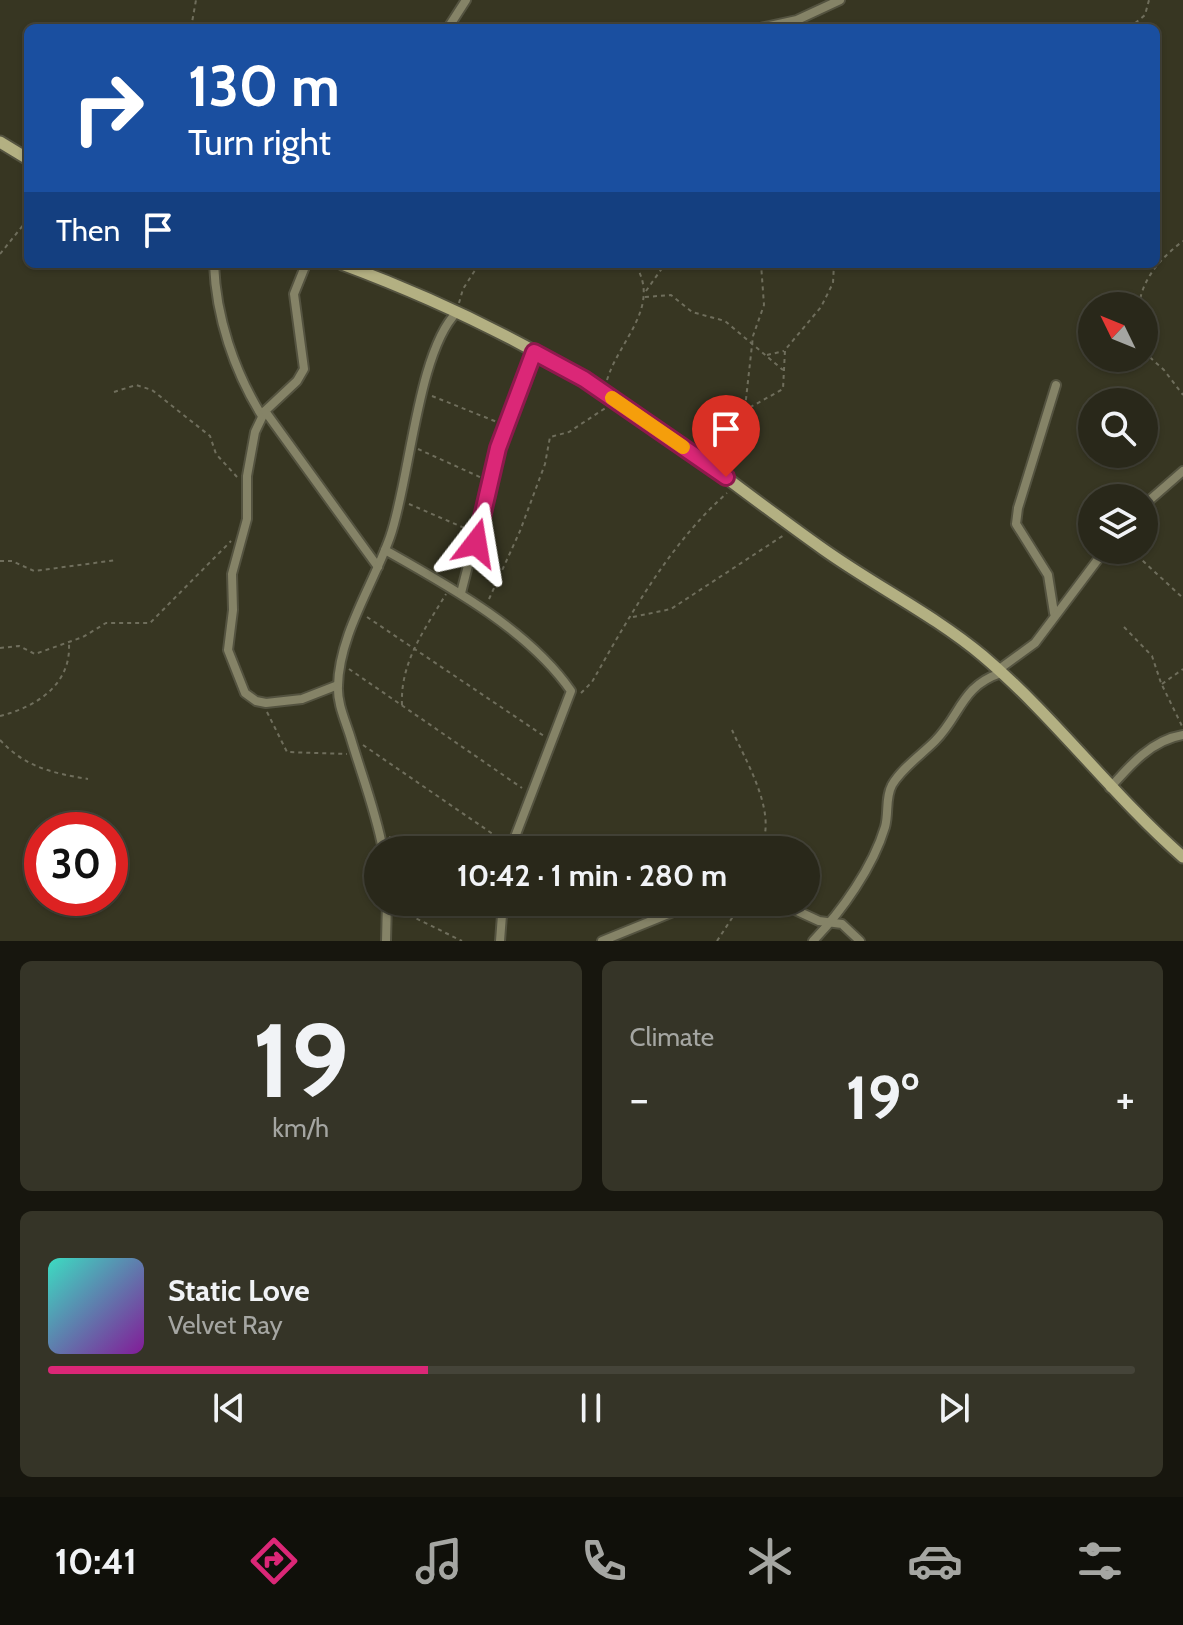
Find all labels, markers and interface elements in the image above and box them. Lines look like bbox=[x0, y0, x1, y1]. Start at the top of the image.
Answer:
text: 130 m bbox=[188, 52, 340, 120]
icon: right bbox=[56, 56, 160, 160]
text: Turn right bbox=[188, 120, 331, 164]
icon: arrive bbox=[136, 208, 180, 252]
text: Then bbox=[56, 212, 120, 249]
north arrow bbox=[1078, 292, 1158, 372]
map controls bbox=[1078, 292, 1158, 564]
button: search bbox=[1078, 388, 1158, 468]
pin bbox=[692, 395, 760, 477]
icon: arrive bbox=[704, 407, 748, 451]
button: layers bbox=[1078, 484, 1158, 564]
position arrow bbox=[434, 501, 518, 585]
speed limit sign: 30 bbox=[24, 812, 128, 916]
text: 10:42 · 1 min · 280 m bbox=[457, 857, 727, 894]
text: 19 bbox=[252, 997, 349, 1123]
text: Climate bbox=[630, 1021, 714, 1053]
text: 19° bbox=[846, 1061, 919, 1134]
text: − bbox=[630, 1072, 649, 1125]
text: + bbox=[1116, 1072, 1135, 1125]
text: km/h bbox=[272, 1112, 329, 1144]
text: Static Love bbox=[168, 1272, 310, 1309]
text: Velvet Ray bbox=[168, 1309, 283, 1341]
icon: previous bbox=[207, 1386, 251, 1430]
icon: pause bbox=[569, 1386, 613, 1430]
icon: next bbox=[932, 1386, 976, 1430]
icon: directions bbox=[246, 1533, 302, 1589]
icon: music bbox=[411, 1533, 467, 1589]
icon: phone bbox=[576, 1533, 632, 1589]
icon: climate bbox=[742, 1533, 798, 1589]
icon: car bbox=[907, 1533, 963, 1589]
icon: filters bbox=[1072, 1533, 1128, 1589]
text: 10:41 bbox=[55, 1539, 137, 1583]

